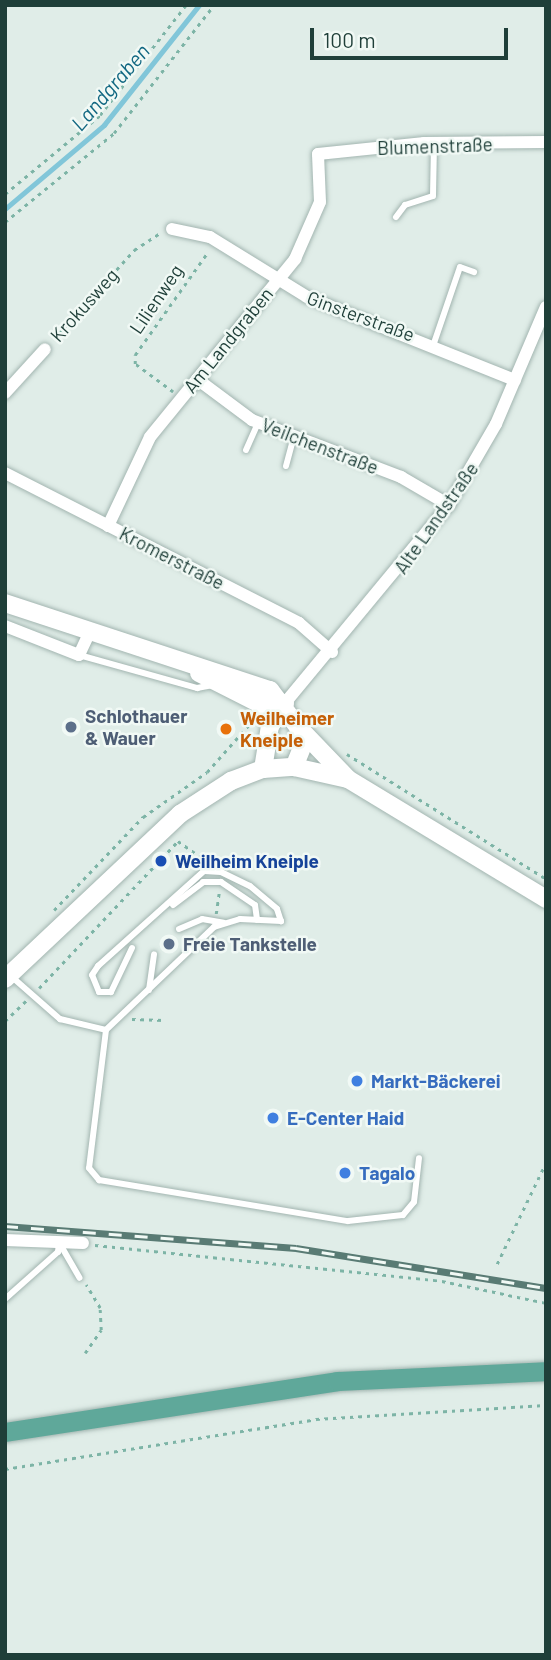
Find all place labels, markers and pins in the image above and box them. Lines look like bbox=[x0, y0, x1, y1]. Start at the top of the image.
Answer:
place label: Schlothauer & Wauer bbox=[85, 705, 188, 749]
place label: Weilheimer Kneiple bbox=[240, 707, 334, 751]
marker: Schlothauer & Wauer bbox=[63, 719, 79, 735]
marker: Weilheimer Kneiple bbox=[218, 721, 234, 737]
place label: Weilheim Kneiple bbox=[175, 850, 319, 872]
marker: Weilheim Kneiple bbox=[153, 853, 169, 869]
place label: Freie Tankstelle bbox=[183, 933, 317, 955]
marker: Freie Tankstelle bbox=[161, 936, 177, 952]
place label: Markt-Bäckerei bbox=[371, 1070, 501, 1092]
marker: Markt-Bäckerei bbox=[349, 1073, 365, 1089]
place label: E-Center Haid bbox=[287, 1107, 404, 1129]
marker: E-Center Haid bbox=[265, 1110, 281, 1126]
place label: Tagalo bbox=[359, 1162, 415, 1184]
marker: Tagalo bbox=[337, 1165, 353, 1181]

